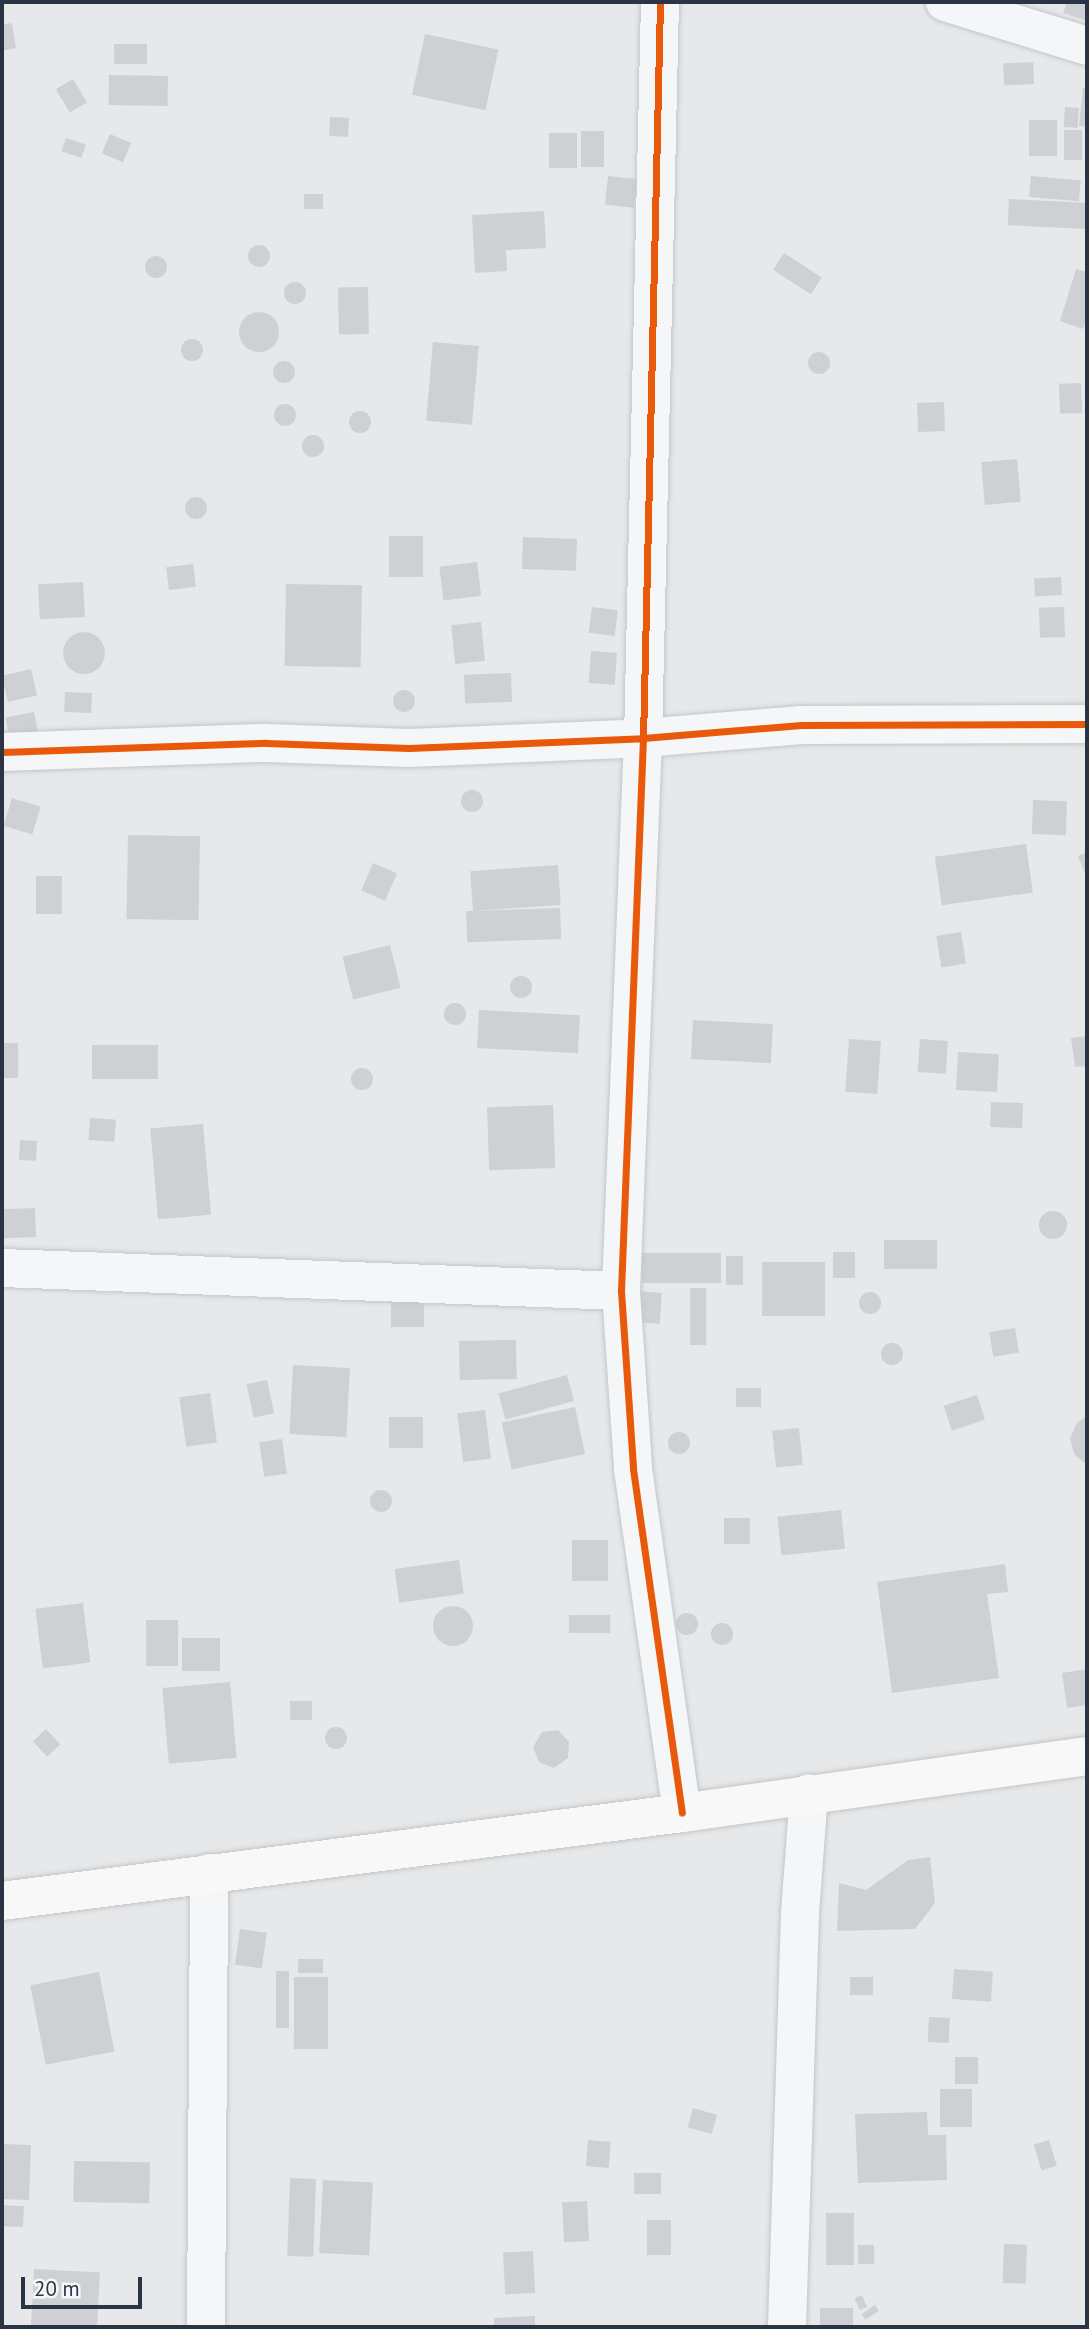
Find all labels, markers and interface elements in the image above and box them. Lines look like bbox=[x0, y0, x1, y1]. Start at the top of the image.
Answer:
scale bar bbox=[24, 2262, 145, 2306]
text: 20 m bbox=[34, 2275, 80, 2302]

